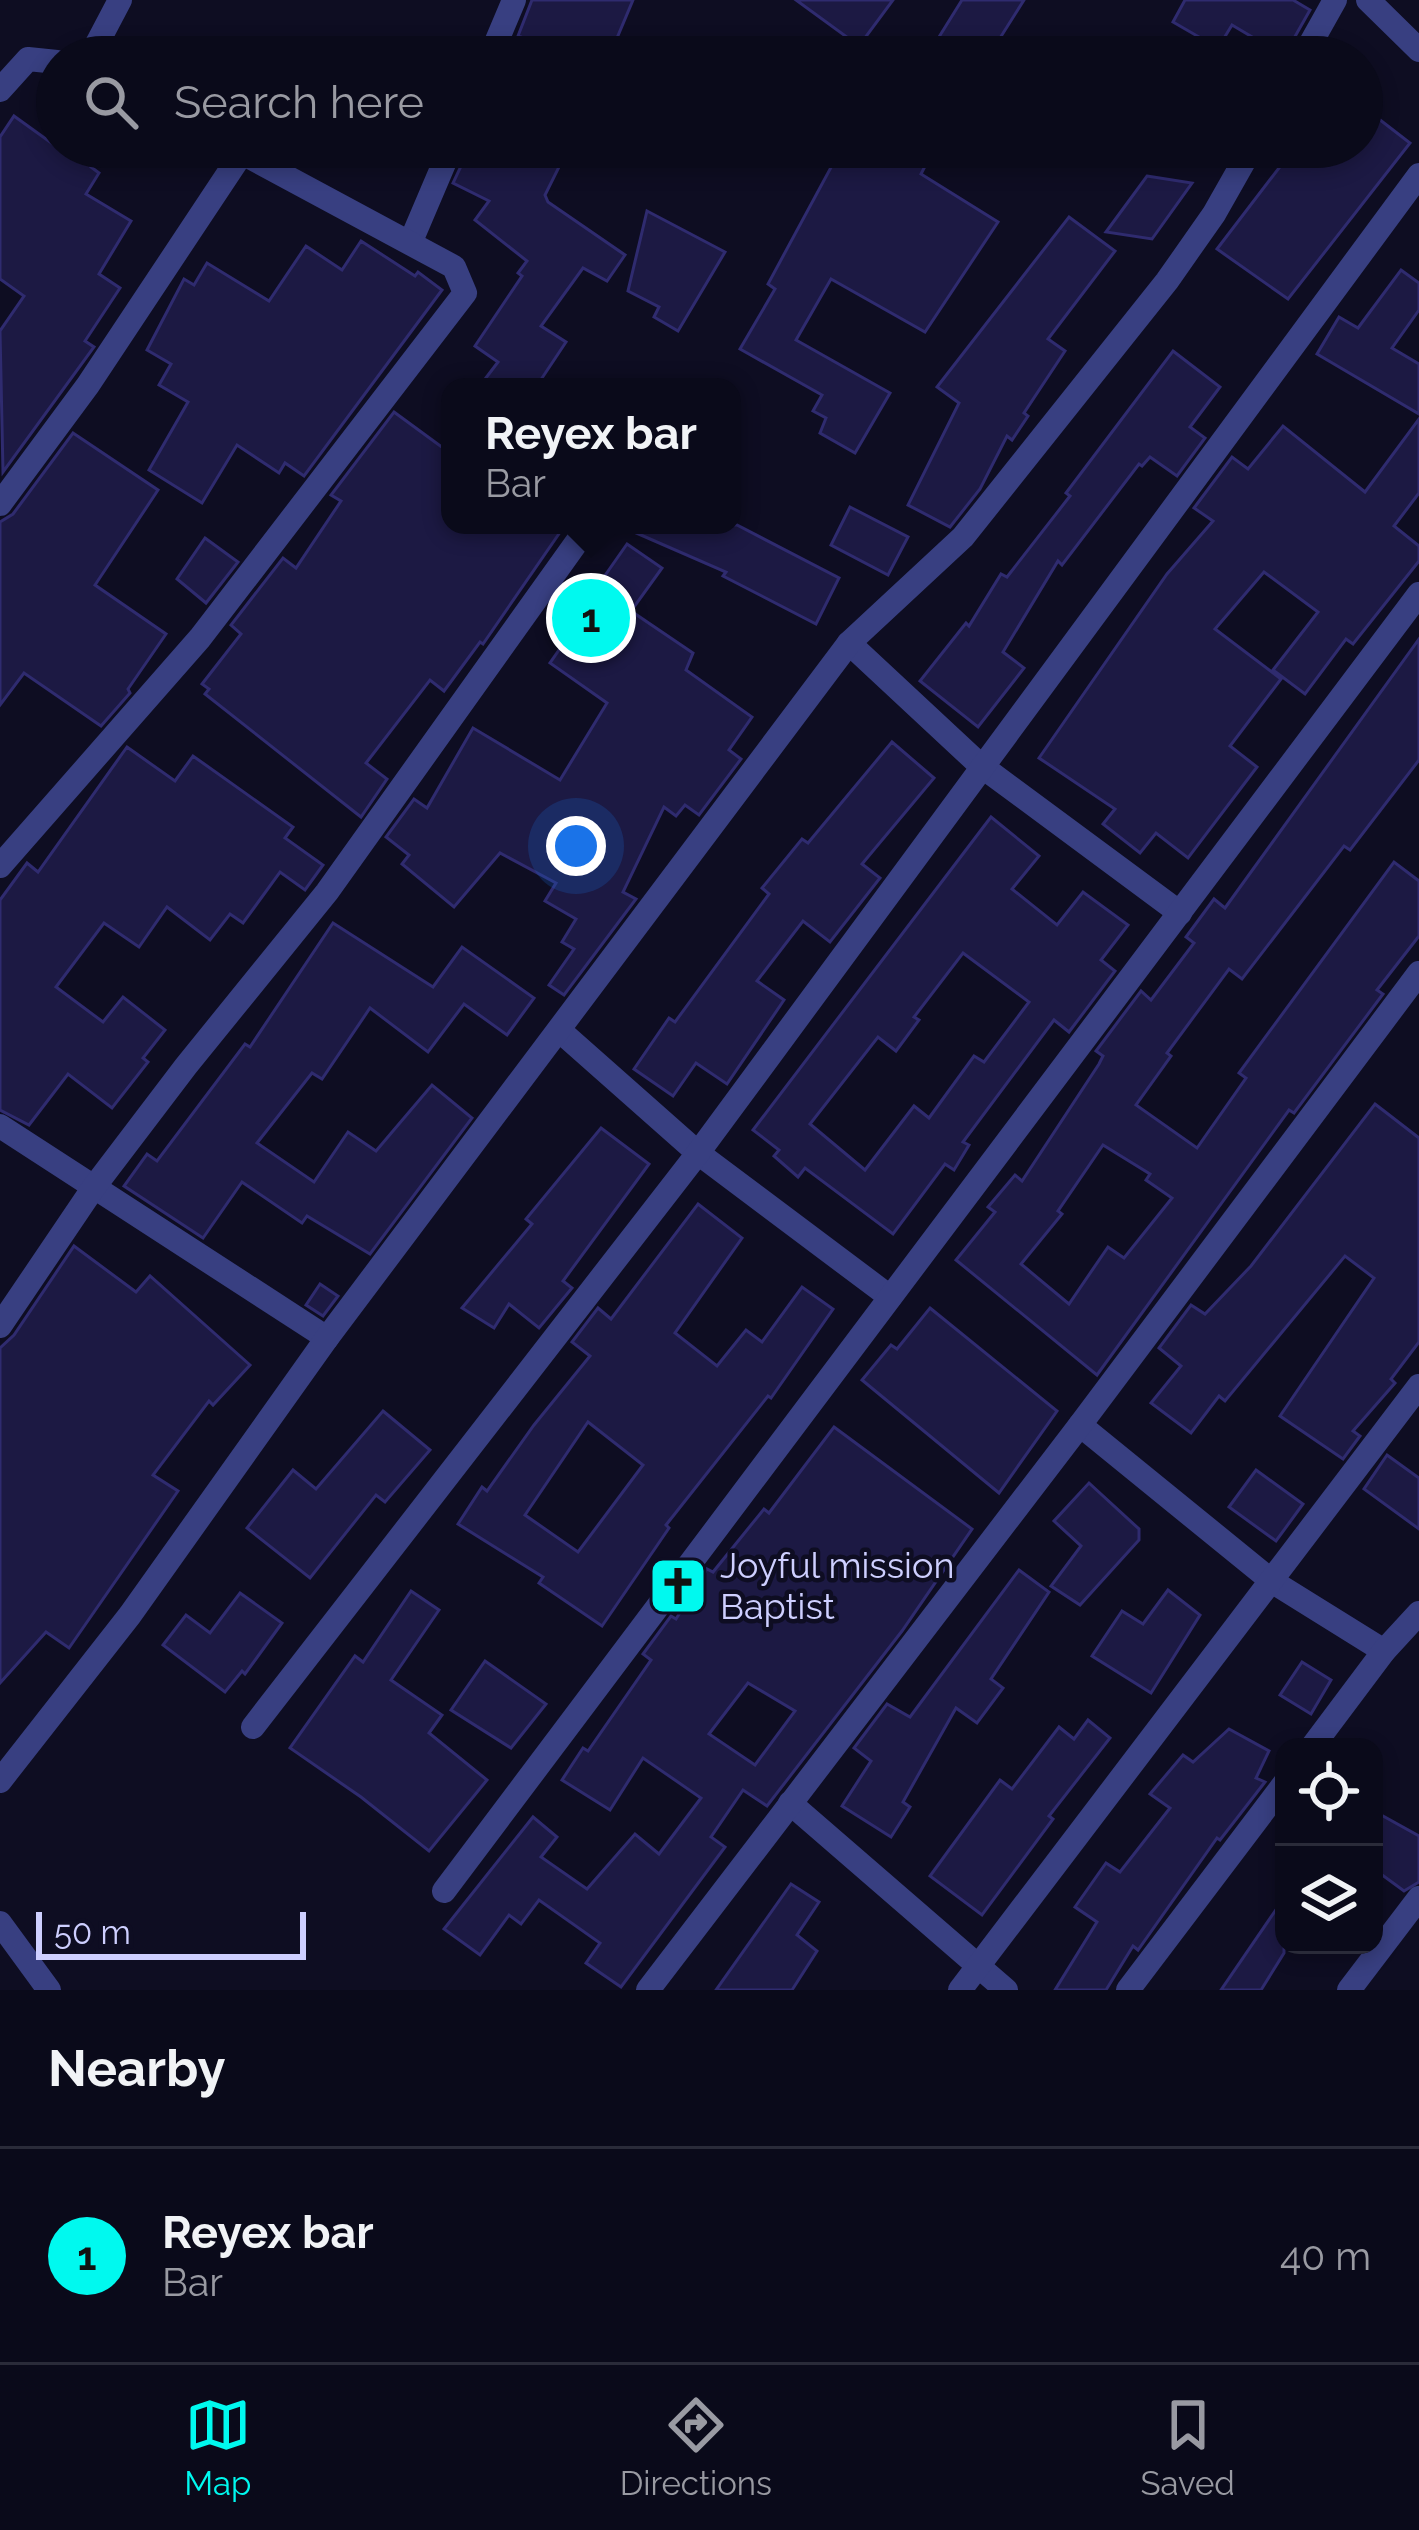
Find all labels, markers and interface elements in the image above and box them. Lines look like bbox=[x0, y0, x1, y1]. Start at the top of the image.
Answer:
search box bbox=[36, 36, 1383, 168]
icon: search bbox=[78, 69, 144, 135]
text: Search here bbox=[174, 76, 424, 129]
popup bbox=[441, 378, 741, 534]
text: Reyex bar bbox=[485, 407, 697, 460]
text: Bar bbox=[485, 460, 546, 506]
pin: 1 bbox=[552, 573, 630, 663]
your location bbox=[546, 816, 606, 876]
place label: Joyful mission Baptist bbox=[720, 1544, 954, 1627]
church icon: Joyful mission Baptist bbox=[647, 1555, 709, 1617]
map controls bbox=[1275, 1738, 1383, 1954]
button: locate bbox=[1275, 1738, 1383, 1846]
button: layers bbox=[1275, 1846, 1383, 1954]
scale bar bbox=[36, 1906, 306, 1959]
text: 50 m bbox=[54, 1913, 131, 1952]
text: Nearby bbox=[48, 2038, 225, 2098]
text: Reyex bar bbox=[162, 2206, 374, 2259]
text: 1 bbox=[77, 2233, 97, 2279]
text: 40 m bbox=[1280, 2233, 1371, 2279]
text: Bar bbox=[162, 2259, 223, 2305]
tab: Map bbox=[184, 2392, 251, 2503]
tab: Directions bbox=[620, 2392, 772, 2503]
tab: Saved bbox=[1140, 2392, 1235, 2503]

